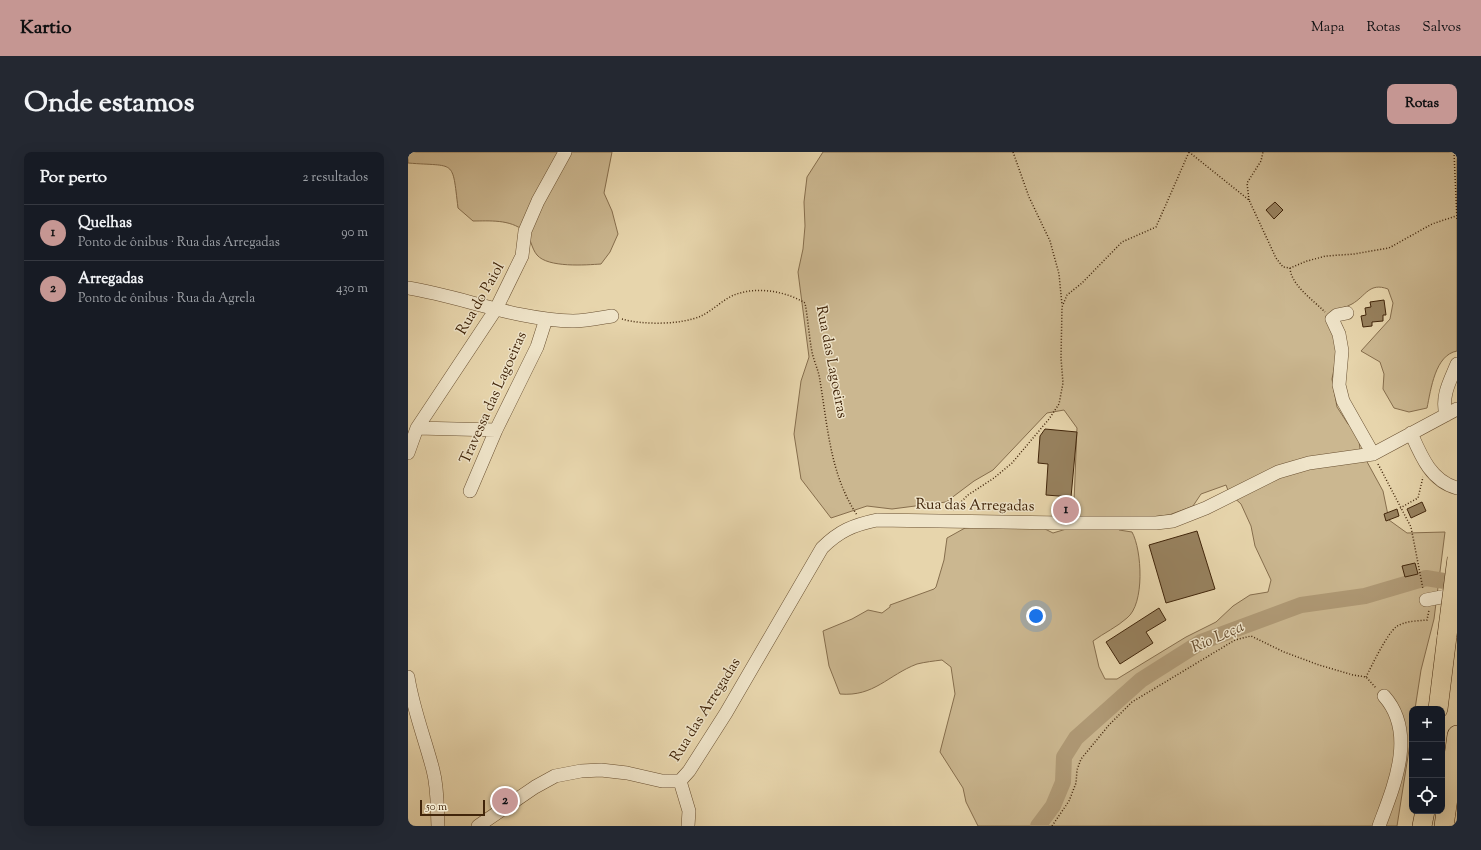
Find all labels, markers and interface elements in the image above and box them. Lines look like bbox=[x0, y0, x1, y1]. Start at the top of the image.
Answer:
text: Kartio bbox=[20, 15, 72, 42]
text: Mapa bbox=[1311, 18, 1344, 38]
text: Rotas bbox=[1366, 18, 1400, 38]
text: Salvos bbox=[1422, 18, 1461, 38]
text: Onde estamos bbox=[24, 84, 194, 124]
button: Rotas bbox=[1387, 84, 1457, 124]
text: Por perto bbox=[40, 166, 107, 190]
text: 2 resultados bbox=[302, 169, 368, 187]
text: Quelhas bbox=[78, 213, 132, 234]
text: 1 bbox=[51, 224, 55, 242]
text: 90 m bbox=[341, 224, 368, 242]
text: Ponto de ônibus · Rua das Arregadas bbox=[78, 234, 280, 252]
street label: Rua do Paiol bbox=[452, 259, 510, 339]
text: Arregadas bbox=[78, 269, 143, 290]
text: 2 bbox=[50, 280, 56, 298]
text: 430 m bbox=[336, 280, 368, 298]
text: Ponto de ônibus · Rua da Agrela bbox=[78, 290, 255, 308]
street label: Rua das Lagoeiras bbox=[810, 304, 852, 420]
street label: Travessa das Lagoeiras bbox=[455, 328, 533, 468]
street label: Rua das Arregadas bbox=[915, 494, 1035, 518]
pin: 1 bbox=[1053, 495, 1079, 525]
your location bbox=[1026, 606, 1046, 626]
water label: Rio Leça bbox=[1188, 616, 1248, 660]
street label: Rua das Arregadas bbox=[666, 654, 746, 766]
map controls bbox=[1409, 706, 1445, 814]
button: + bbox=[1409, 706, 1445, 742]
button: − bbox=[1409, 742, 1445, 778]
button: locate bbox=[1409, 778, 1445, 814]
pin: 2 bbox=[492, 786, 518, 816]
scale bar bbox=[420, 798, 485, 817]
text: 50 m bbox=[426, 799, 447, 815]

